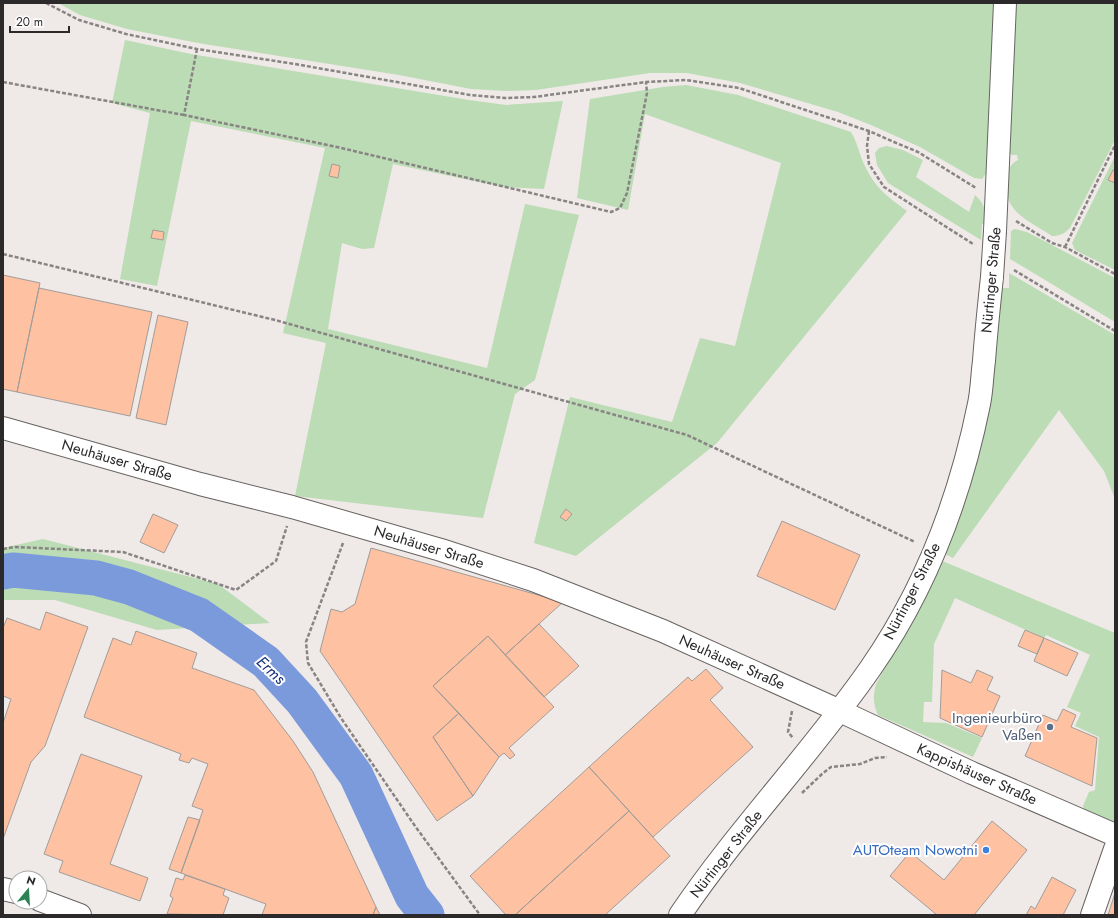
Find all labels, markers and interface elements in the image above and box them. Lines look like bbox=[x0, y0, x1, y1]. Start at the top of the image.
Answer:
scale bar bbox=[10, 8, 69, 34]
text: 20 m bbox=[16, 13, 43, 31]
street label: Nürtinger Straße bbox=[975, 226, 1007, 334]
street label: Neuhäuser Straße bbox=[59, 434, 175, 486]
street label: Neuhäuser Straße bbox=[371, 520, 487, 574]
street label: Nürtinger Straße bbox=[878, 538, 946, 643]
street label: Neuhäuser Straße bbox=[675, 629, 789, 695]
water label: Erms bbox=[251, 651, 291, 690]
place label: Ingenieurbüro Vaßen bbox=[952, 707, 1042, 746]
marker: Ingenieurbüro Vaßen bbox=[1045, 722, 1055, 732]
street label: Kappishäuser Straße bbox=[913, 738, 1041, 811]
street label: Nürtinger Straße bbox=[685, 805, 768, 903]
place label: AUTOteam Nowotni bbox=[853, 839, 978, 861]
marker: AUTOteam Nowotni bbox=[981, 845, 991, 855]
north arrow bbox=[8, 870, 48, 910]
text: N bbox=[24, 872, 38, 889]

